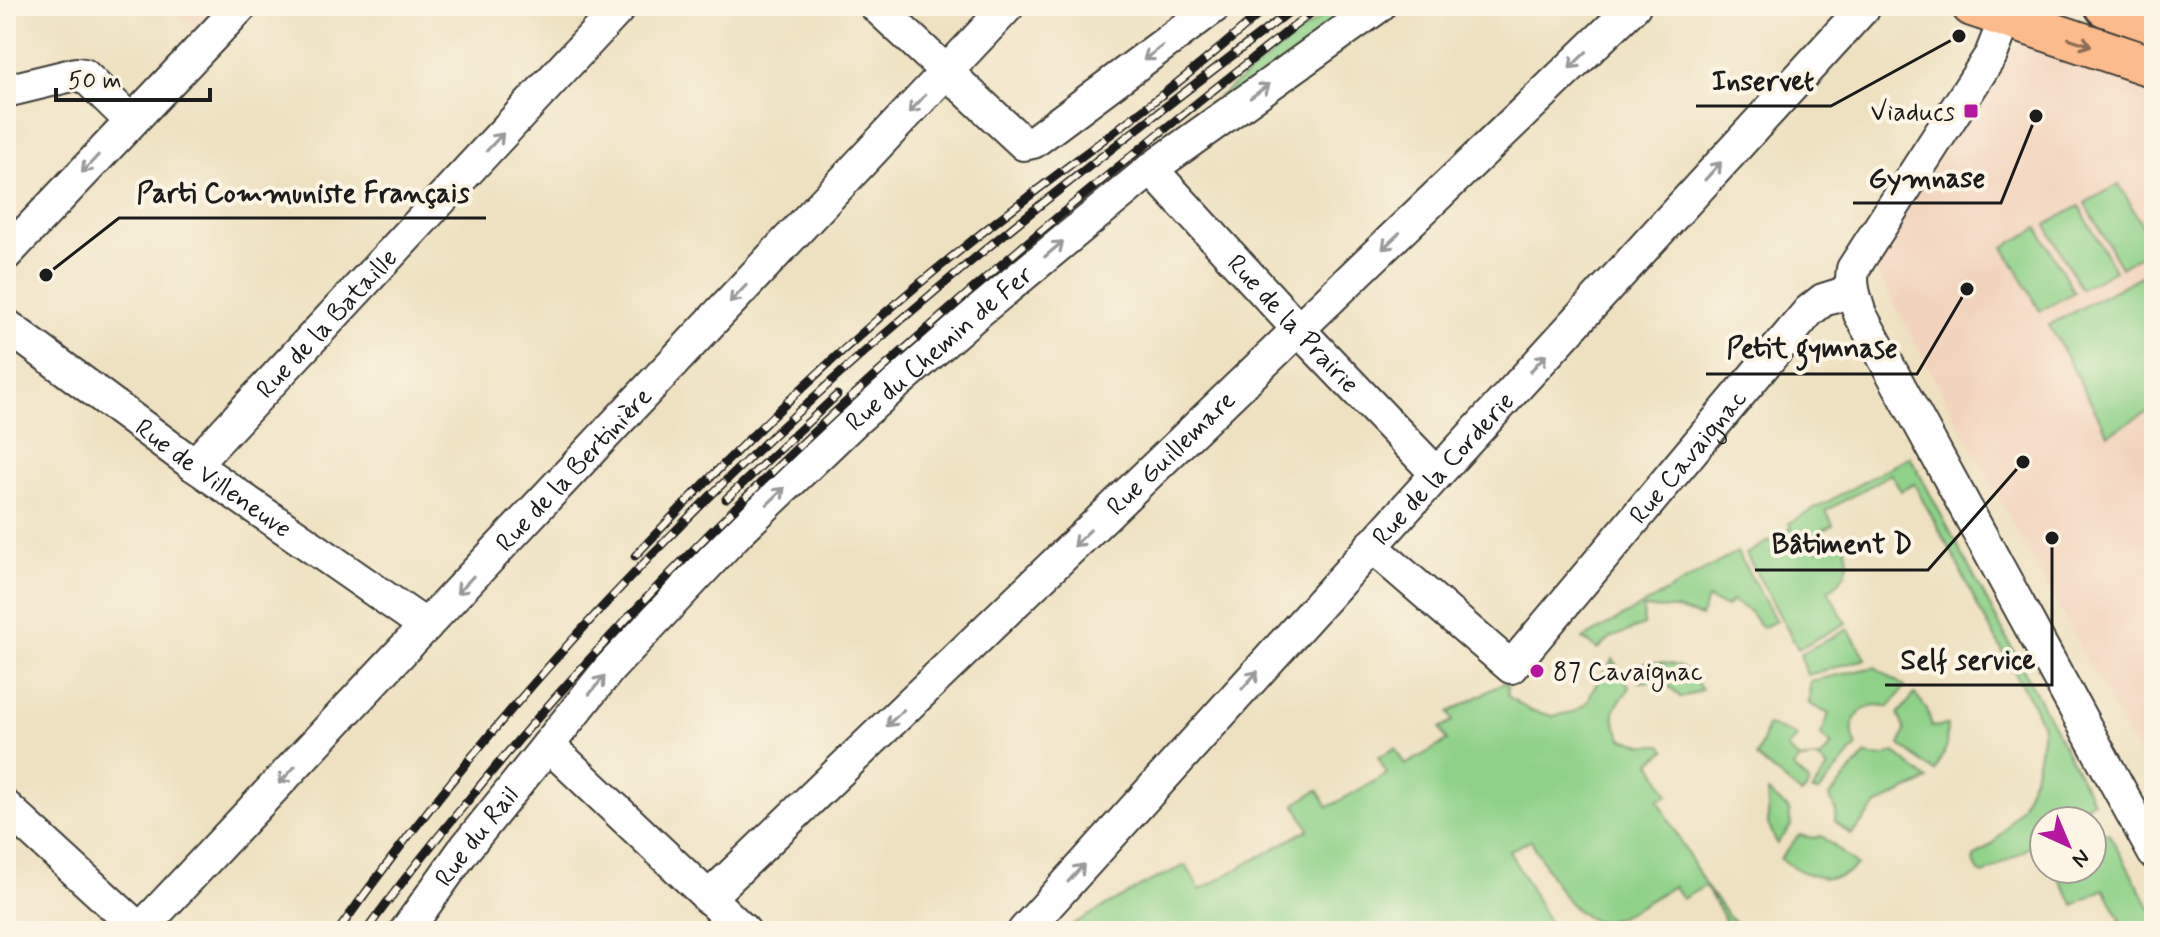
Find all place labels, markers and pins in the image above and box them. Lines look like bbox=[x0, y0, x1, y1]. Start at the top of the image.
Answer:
callout: Inservet bbox=[1696, 54, 1831, 106]
place label: Viaducs bbox=[1870, 96, 1955, 130]
marker: Viaducs bbox=[1962, 102, 1980, 120]
callout: Gymnase bbox=[1853, 151, 2001, 203]
callout: Parti Communiste Français bbox=[119, 166, 486, 218]
callout: Petit gymnase bbox=[1706, 322, 1917, 374]
callout: Bâtiment D bbox=[1755, 518, 1928, 570]
callout: Self service bbox=[1885, 633, 2052, 685]
place label: 87 Cavaignac bbox=[1553, 656, 1703, 692]
marker: 87 Cavaignac bbox=[1528, 662, 1546, 680]

